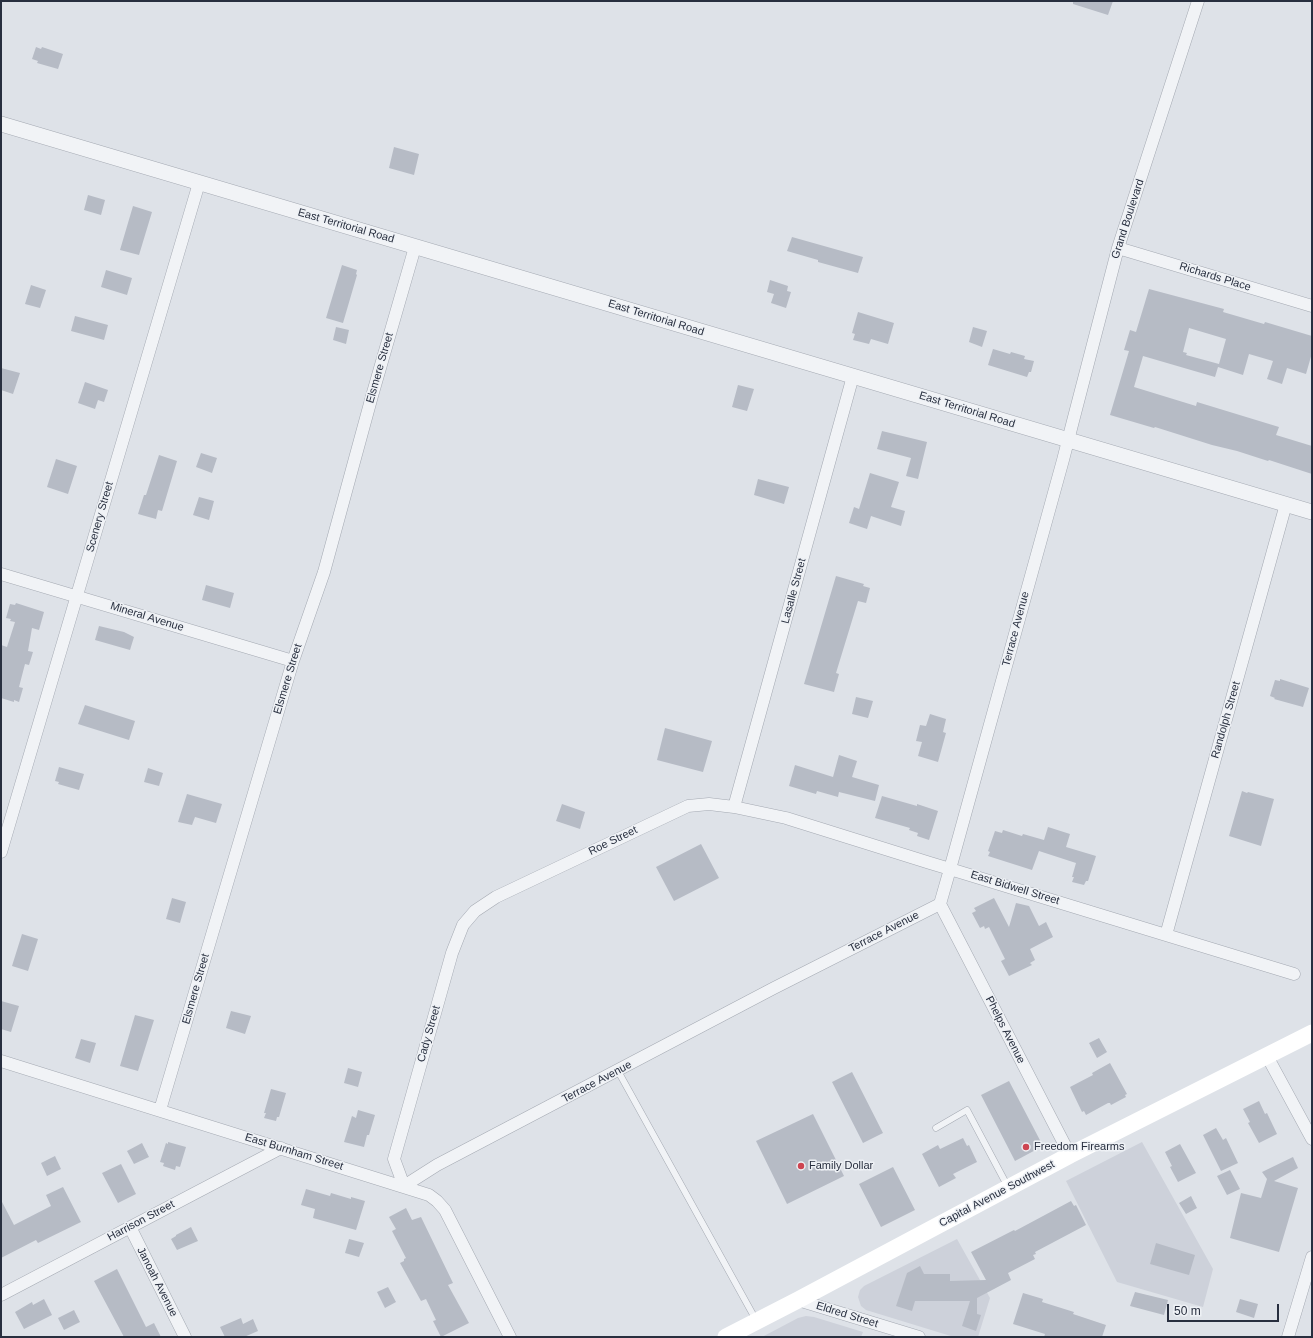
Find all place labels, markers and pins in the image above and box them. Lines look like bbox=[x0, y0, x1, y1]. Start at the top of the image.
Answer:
place label: Freedom Firearms bbox=[1034, 1140, 1124, 1154]
marker: Freedom Firearms bbox=[1021, 1142, 1031, 1152]
place label: Family Dollar bbox=[809, 1159, 873, 1173]
marker: Family Dollar bbox=[796, 1161, 806, 1171]

